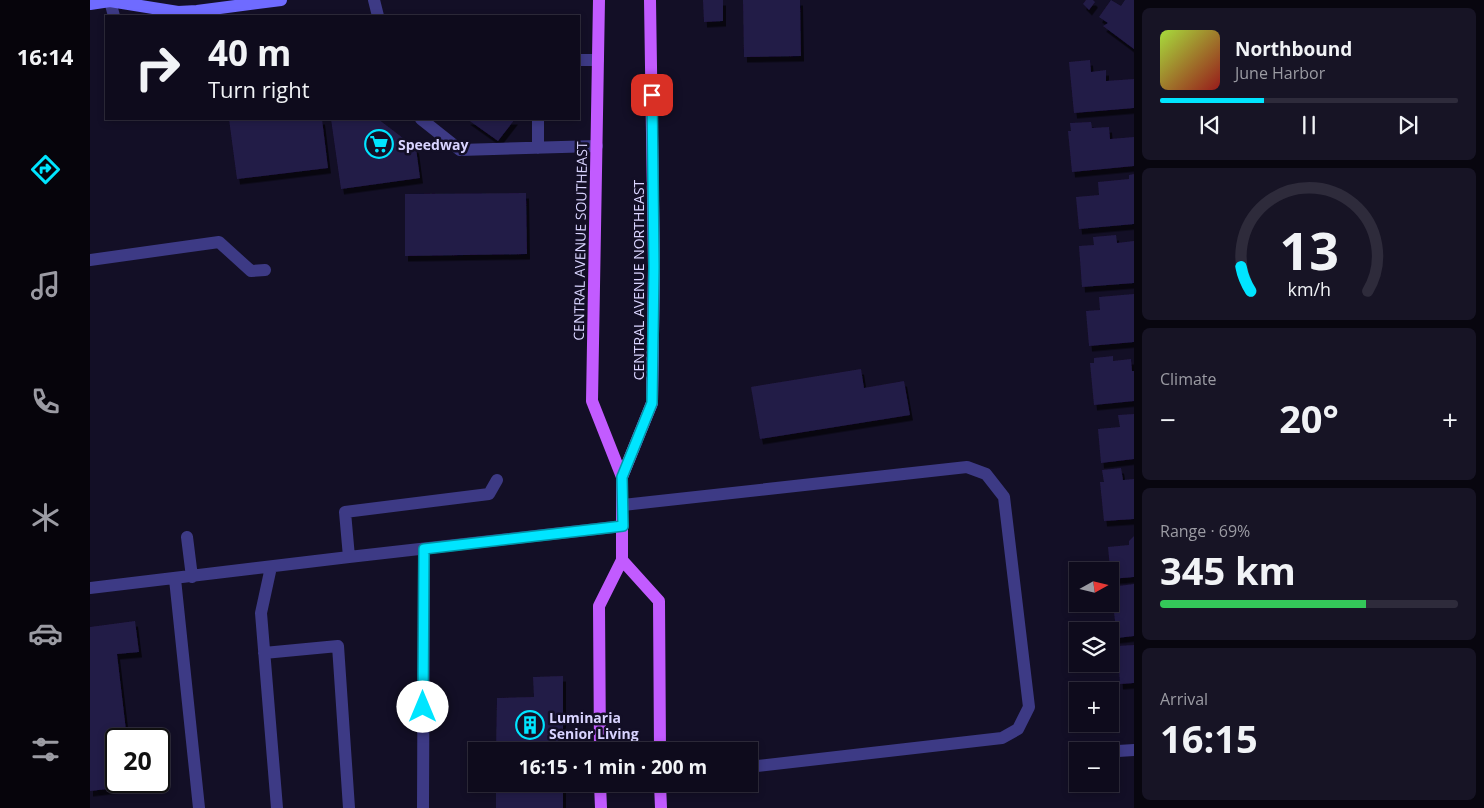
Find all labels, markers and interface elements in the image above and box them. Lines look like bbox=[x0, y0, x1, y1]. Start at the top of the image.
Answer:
text: 40 m bbox=[208, 29, 291, 76]
icon: right bbox=[125, 35, 190, 100]
text: Northbound bbox=[1235, 36, 1352, 62]
text: 16:14 bbox=[17, 41, 73, 71]
text: June Harbor bbox=[1235, 62, 1325, 84]
text: Turn right bbox=[208, 74, 310, 104]
pin bbox=[631, 74, 673, 116]
icon: arrive bbox=[638, 81, 666, 109]
icon: previous bbox=[1196, 111, 1224, 139]
icon: pause bbox=[1295, 111, 1323, 139]
icon: next bbox=[1394, 111, 1422, 139]
supermarket icon: Speedway bbox=[364, 129, 394, 159]
place label: Speedway bbox=[398, 135, 468, 154]
street label: CENTRAL AVENUE SOUTHEAST bbox=[569, 141, 591, 341]
icon: directions bbox=[28, 152, 63, 187]
street label: CENTRAL AVENUE NORTHEAST bbox=[629, 179, 648, 380]
text: 13 bbox=[1279, 214, 1339, 285]
icon: music bbox=[28, 268, 63, 303]
text: km/h bbox=[1287, 277, 1331, 301]
text: Climate bbox=[1160, 368, 1217, 390]
icon: phone bbox=[28, 384, 63, 419]
text: 20° bbox=[1279, 392, 1339, 444]
text: − bbox=[1160, 400, 1176, 438]
text: + bbox=[1442, 400, 1458, 438]
icon: climate bbox=[28, 500, 63, 535]
text: Range · 69% bbox=[1160, 520, 1250, 542]
text: 345 km bbox=[1160, 544, 1296, 596]
north arrow bbox=[1069, 562, 1119, 612]
map controls bbox=[1069, 562, 1119, 792]
icon: car bbox=[28, 616, 63, 651]
button: layers bbox=[1069, 622, 1119, 672]
position arrow bbox=[396, 680, 448, 732]
button: + bbox=[1069, 682, 1119, 732]
text: Arrival bbox=[1160, 688, 1208, 710]
place label: Luminaria Senior Living bbox=[549, 708, 639, 743]
building icon: Luminaria Senior Living bbox=[515, 710, 545, 740]
text: 16:15 bbox=[1160, 712, 1258, 764]
speed limit sign: 20 bbox=[105, 728, 170, 793]
icon: filters bbox=[28, 732, 63, 767]
button: − bbox=[1069, 742, 1119, 792]
text: 16:15 · 1 min · 200 m bbox=[519, 754, 707, 780]

